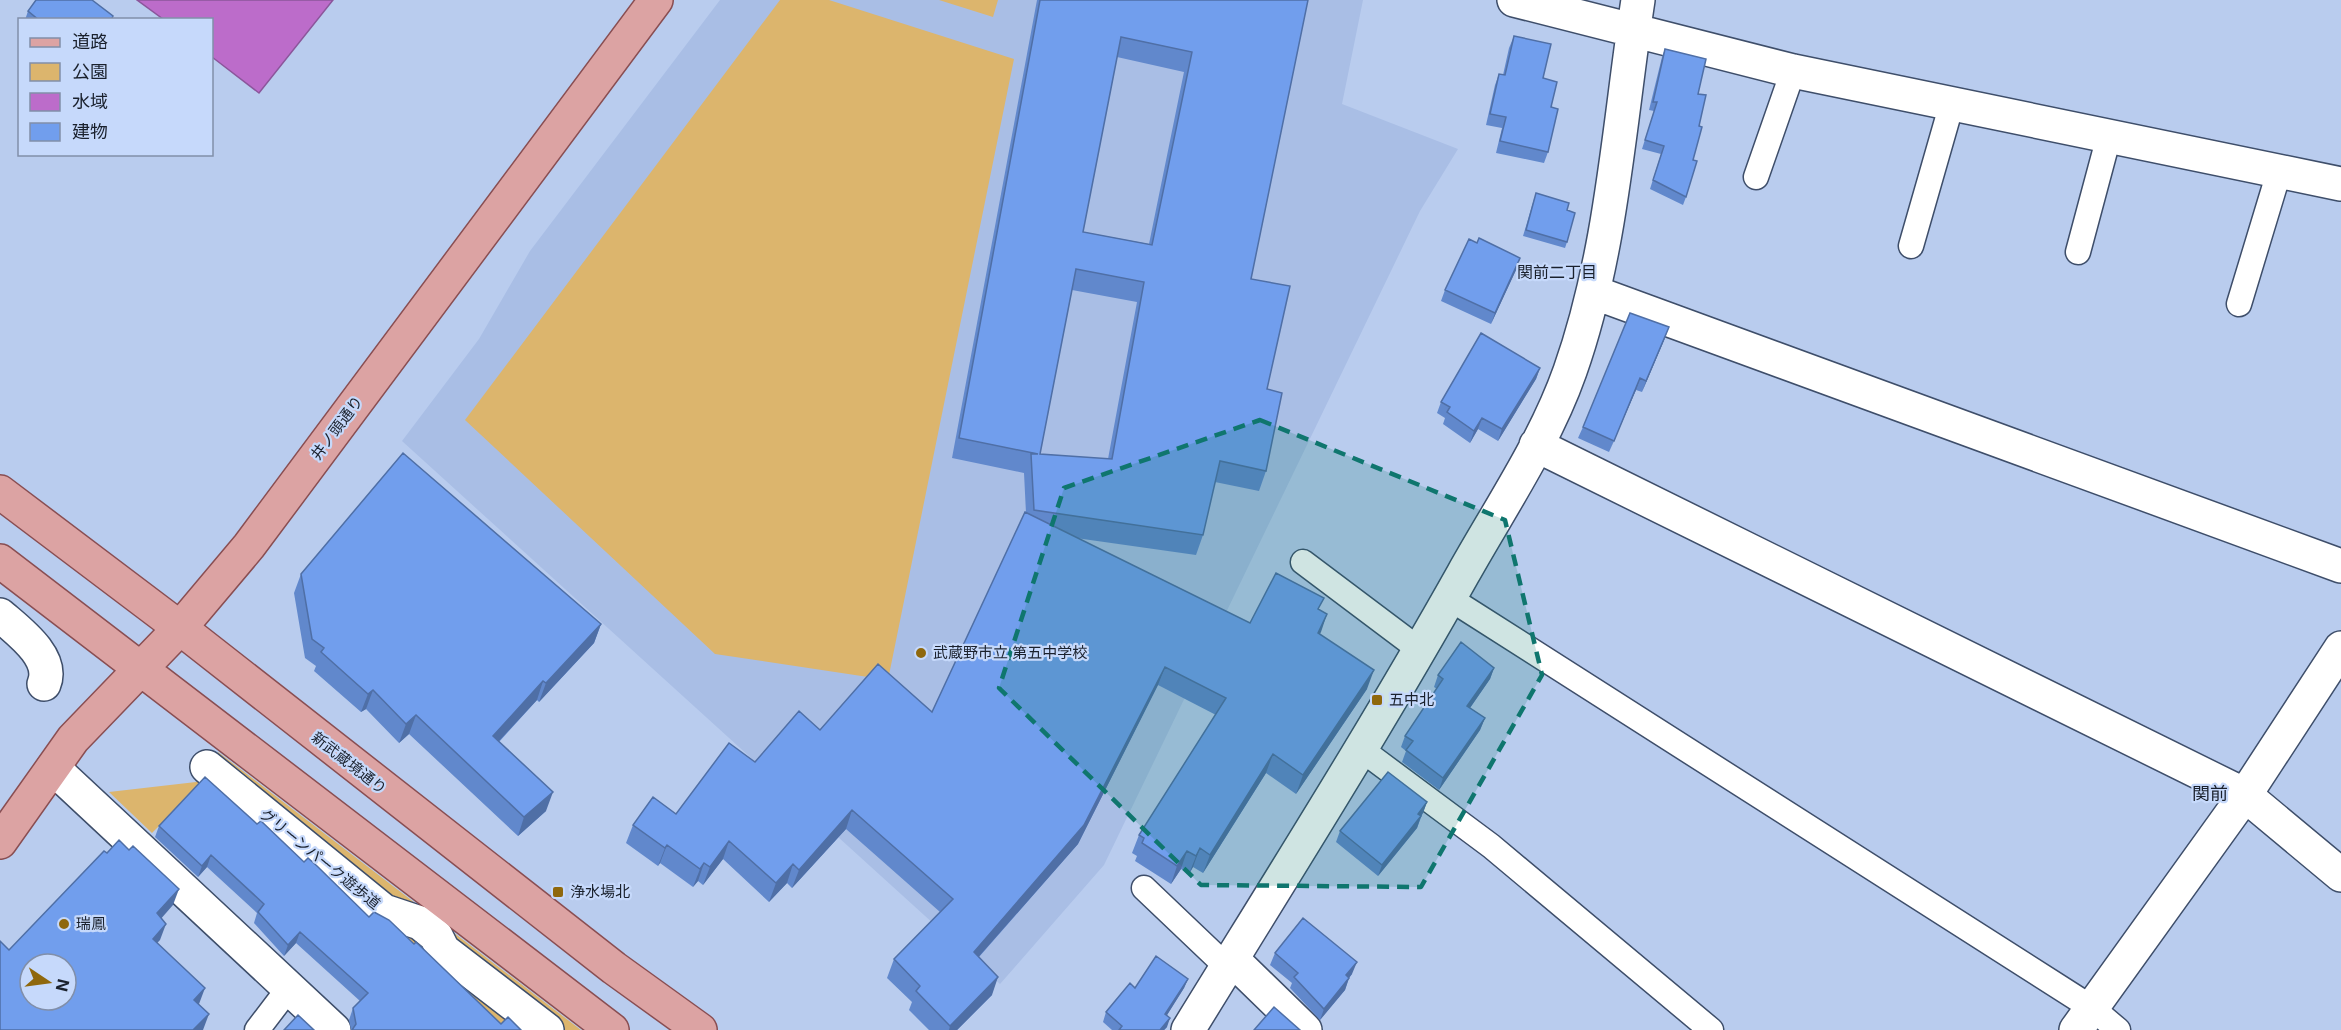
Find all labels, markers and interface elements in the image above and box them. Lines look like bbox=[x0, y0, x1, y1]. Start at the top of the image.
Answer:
legend bbox=[18, 18, 213, 156]
text: 道路 bbox=[72, 31, 108, 52]
text: 公園 bbox=[72, 61, 108, 82]
text: 水域 bbox=[72, 91, 108, 112]
text: 建物 bbox=[72, 121, 108, 142]
district label: 関前二丁目 bbox=[1517, 262, 1597, 282]
street label: 井ノ頭通り bbox=[306, 392, 367, 463]
place label: 武蔵野市立 第五中学校 bbox=[933, 643, 1087, 662]
marker: 武蔵野市立 第五中学校 bbox=[914, 646, 928, 660]
place label: 五中北 bbox=[1389, 690, 1434, 709]
marker: 五中北 bbox=[1370, 693, 1384, 707]
street label: 新武蔵境通り bbox=[308, 727, 391, 798]
district label: 関前 bbox=[2192, 783, 2228, 804]
street label: グリーンパーク遊歩道 bbox=[256, 804, 384, 913]
place label: 浄水場北 bbox=[570, 882, 630, 901]
marker: 浄水場北 bbox=[551, 885, 565, 899]
place label: 瑞鳳 bbox=[76, 914, 106, 933]
marker: 瑞鳳 bbox=[57, 917, 71, 931]
north arrow bbox=[18, 952, 78, 1012]
text: N bbox=[51, 977, 74, 994]

